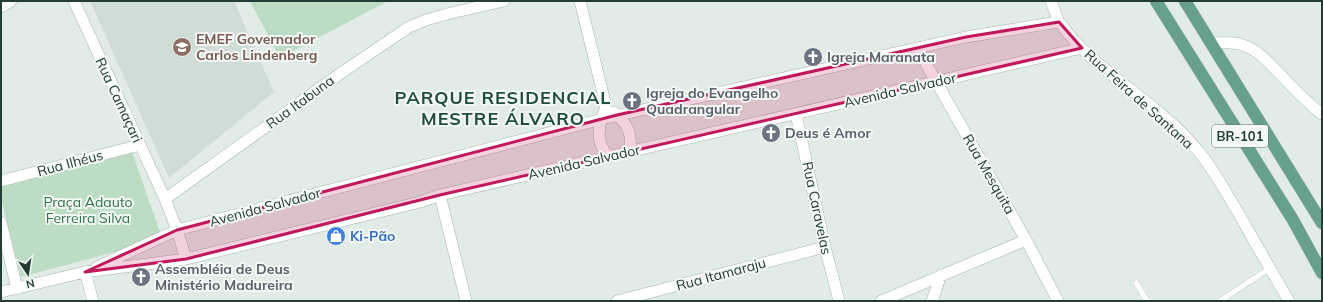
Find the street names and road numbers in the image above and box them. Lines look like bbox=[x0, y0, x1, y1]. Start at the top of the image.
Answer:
street label: Rua Feira de Santana bbox=[1081, 45, 1197, 153]
street label: Rua Camaçari bbox=[91, 55, 147, 145]
street label: Avenida Salvador bbox=[842, 68, 959, 112]
street label: Rua Itabuna bbox=[262, 71, 338, 133]
road number: BR-101 bbox=[1212, 125, 1268, 147]
street label: Rua Mesquita bbox=[959, 131, 1019, 217]
street label: Avenida Salvador bbox=[526, 140, 643, 184]
street label: Rua Ilhéus bbox=[35, 146, 105, 180]
street label: Rua Caravelas bbox=[798, 160, 836, 256]
street label: Avenida Salvador bbox=[207, 183, 324, 231]
street label: Rua Itamaraju bbox=[674, 253, 768, 295]

